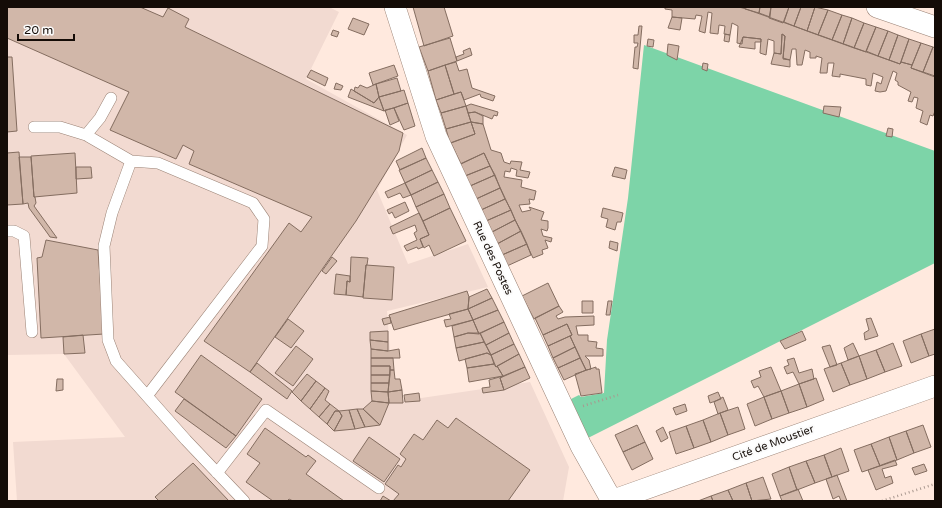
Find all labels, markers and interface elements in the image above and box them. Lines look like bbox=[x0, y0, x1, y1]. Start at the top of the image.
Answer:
scale bar bbox=[18, 16, 74, 42]
text: 20 m bbox=[24, 23, 53, 37]
street label: Rue des Postes bbox=[470, 219, 516, 297]
street label: Cité de Moustier bbox=[730, 422, 816, 464]

